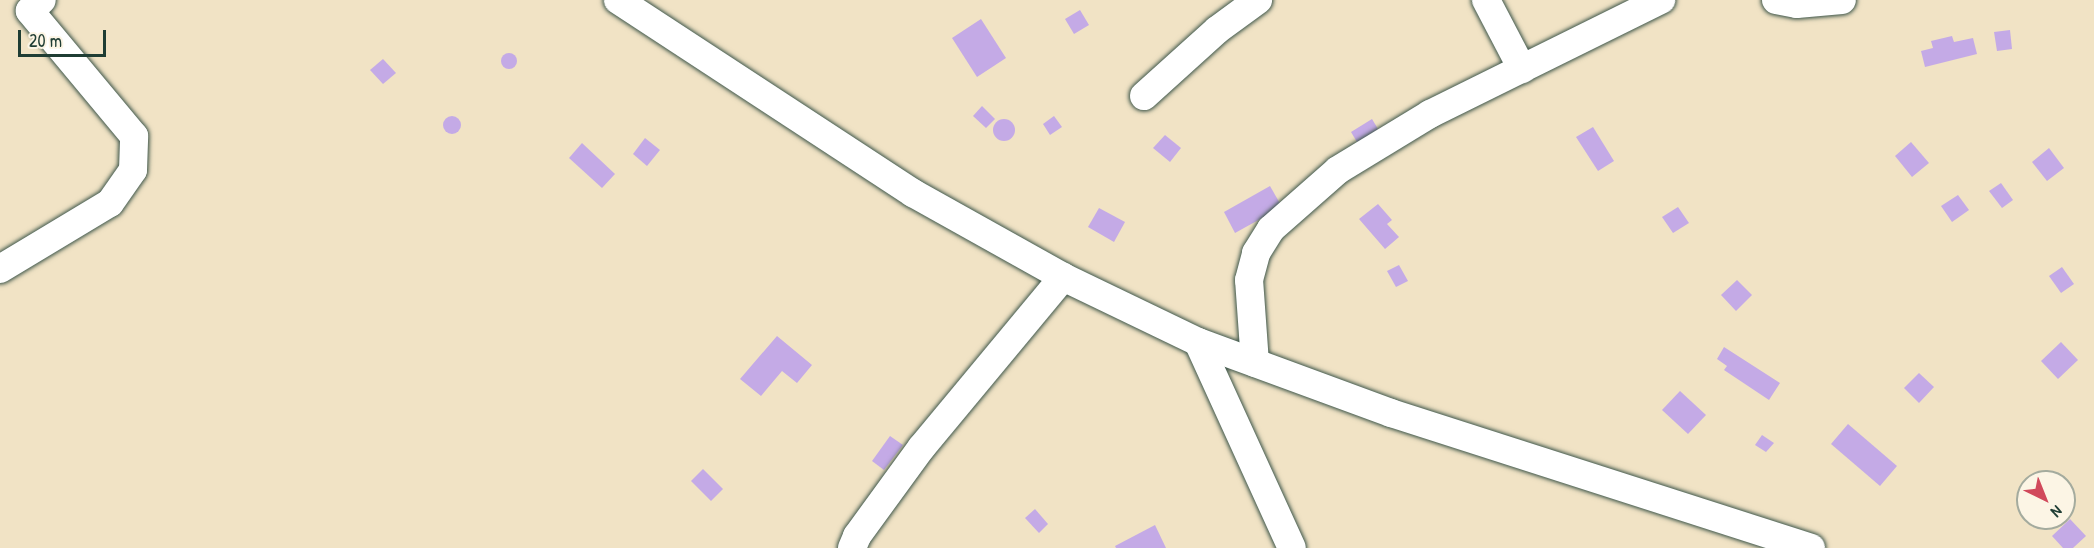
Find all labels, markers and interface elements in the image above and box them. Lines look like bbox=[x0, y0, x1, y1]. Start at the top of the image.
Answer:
scale bar bbox=[21, 18, 110, 56]
text: 20 m bbox=[29, 28, 62, 53]
north arrow bbox=[2016, 470, 2076, 530]
text: N bbox=[2046, 501, 2068, 523]

